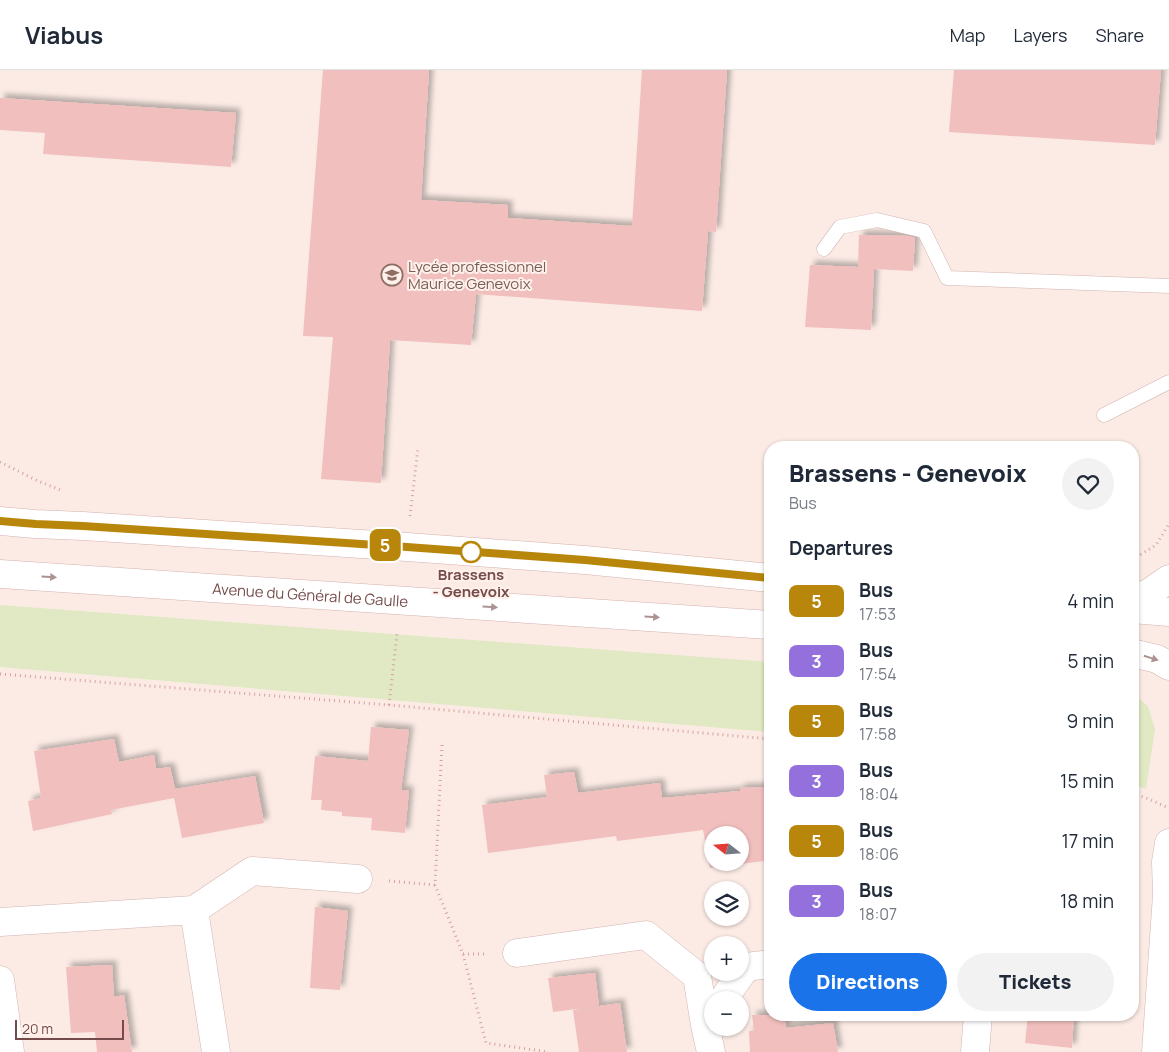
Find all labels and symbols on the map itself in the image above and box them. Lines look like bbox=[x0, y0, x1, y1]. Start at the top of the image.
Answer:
place label: Lycée professionnel Maurice Genevoix bbox=[408, 256, 546, 294]
school or university icon: Lycée professionnel Maurice Genevoix bbox=[380, 263, 404, 287]
line badge: 5 bbox=[369, 529, 401, 561]
marker: Brassens - Genevoix bbox=[460, 541, 482, 563]
place label: Brassens - Genevoix bbox=[433, 564, 510, 602]
one-way arrow bbox=[41, 574, 57, 582]
street label: Avenue du Général de Gaulle bbox=[212, 578, 409, 612]
one-way arrow bbox=[482, 603, 498, 611]
one-way arrow bbox=[645, 614, 661, 622]
one-way arrow bbox=[1144, 655, 1159, 663]
north arrow bbox=[704, 826, 749, 871]
scale bar bbox=[15, 1017, 124, 1040]

